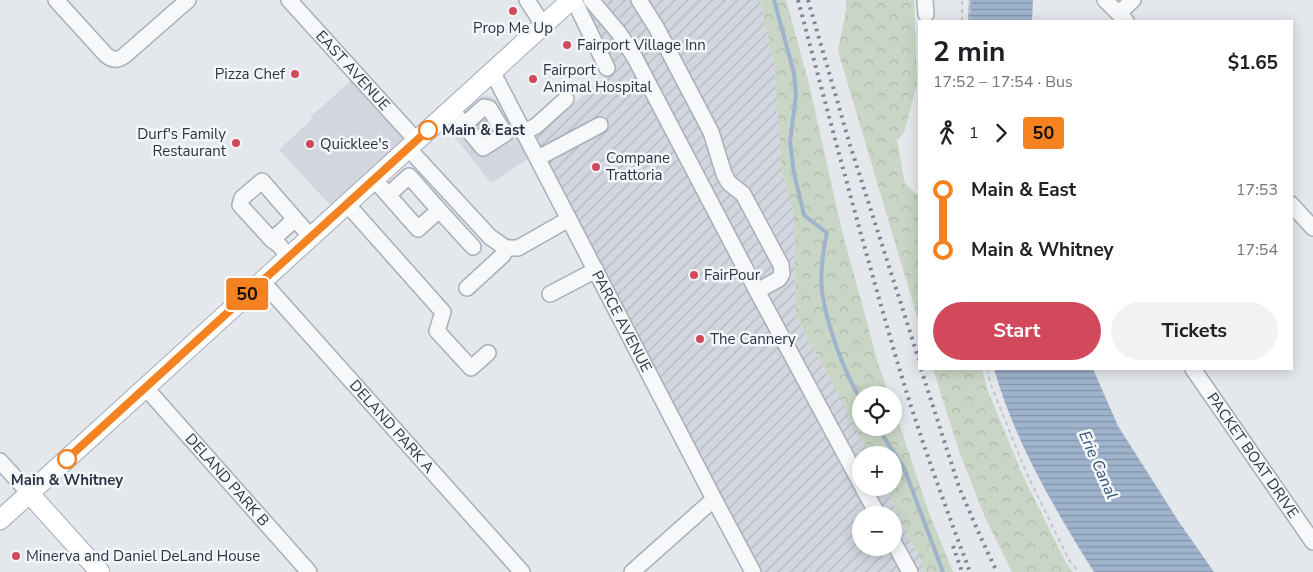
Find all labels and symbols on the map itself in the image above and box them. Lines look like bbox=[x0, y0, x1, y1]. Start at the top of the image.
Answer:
marker: Prop Me Up bbox=[507, 5, 519, 17]
place label: Prop Me Up bbox=[473, 18, 553, 38]
street label: EAST AVENUE bbox=[311, 26, 394, 115]
place label: Fairport Village Inn bbox=[577, 35, 706, 55]
marker: Fairport Village Inn bbox=[561, 39, 573, 51]
place label: Fairport Animal Hospital bbox=[543, 60, 652, 97]
place label: Pizza Chef bbox=[215, 64, 286, 84]
marker: Pizza Chef bbox=[289, 68, 301, 80]
marker: Fairport Animal Hospital bbox=[527, 73, 539, 85]
marker: Main & East bbox=[418, 120, 438, 140]
place label: Main & East bbox=[442, 120, 525, 140]
place label: Durf's Family Restaurant bbox=[137, 124, 227, 161]
place label: Quicklee's bbox=[320, 134, 389, 154]
marker: Durf's Family Restaurant bbox=[230, 137, 242, 149]
marker: Quicklee's bbox=[304, 138, 316, 150]
place label: Compane Trattoria bbox=[606, 148, 670, 185]
marker: Compane Trattoria bbox=[590, 161, 602, 173]
place label: FairPour bbox=[704, 265, 761, 285]
street label: PARCE AVENUE bbox=[587, 267, 657, 376]
marker: FairPour bbox=[688, 269, 700, 281]
line badge: 50 bbox=[224, 278, 270, 310]
place label: The Cannery bbox=[710, 329, 796, 349]
marker: The Cannery bbox=[694, 333, 706, 345]
street label: DELAND PARK A bbox=[345, 376, 439, 477]
street label: PACKET BOAT DRIVE bbox=[1202, 389, 1303, 522]
water label: Erie Canal bbox=[1073, 427, 1123, 503]
street label: DELAND PARK B bbox=[181, 429, 274, 530]
marker: Main & Whitney bbox=[57, 449, 77, 469]
place label: Main & Whitney bbox=[11, 470, 123, 490]
place label: Minerva and Daniel DeLand House bbox=[26, 546, 260, 566]
marker: Minerva and Daniel DeLand House bbox=[10, 550, 22, 562]

